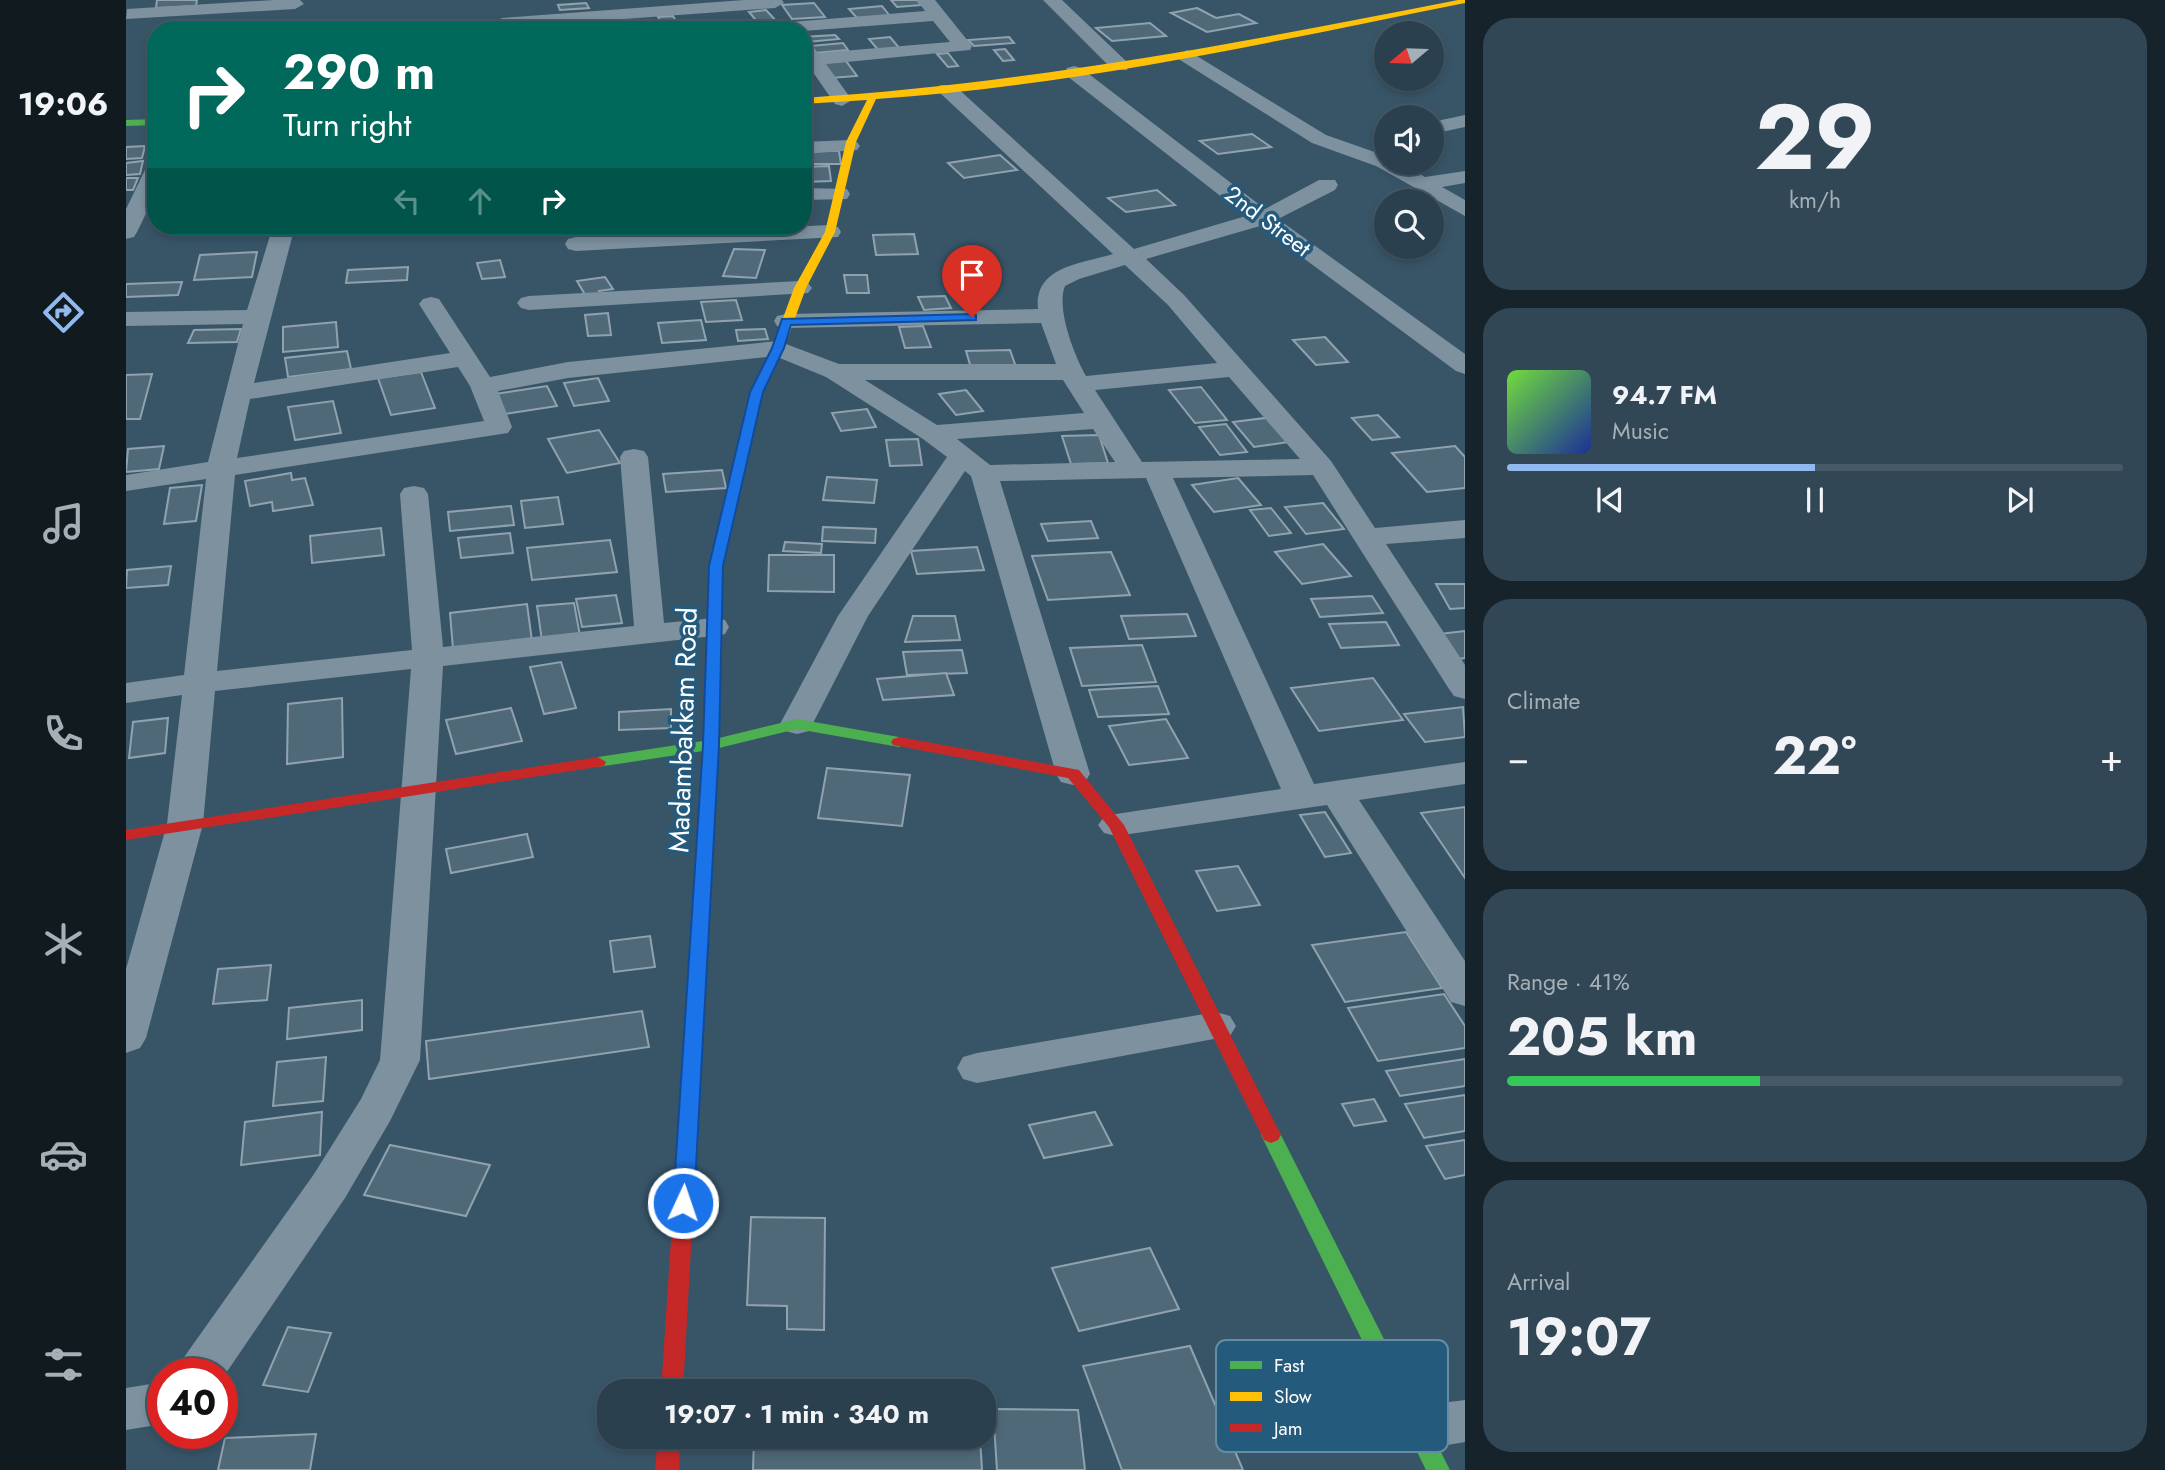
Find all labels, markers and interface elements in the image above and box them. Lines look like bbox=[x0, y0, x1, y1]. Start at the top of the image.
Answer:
north arrow bbox=[1374, 21, 1444, 91]
map controls bbox=[1374, 21, 1444, 259]
text: 290 m bbox=[283, 37, 435, 107]
icon: right bbox=[168, 49, 259, 140]
text: 29 bbox=[1755, 72, 1875, 203]
text: 19:06 bbox=[18, 81, 108, 127]
text: Turn right bbox=[283, 102, 412, 148]
button: sound bbox=[1374, 105, 1444, 175]
street label: 2nd Street bbox=[1218, 177, 1319, 265]
icon: left bbox=[388, 182, 426, 220]
icon: ahead bbox=[461, 182, 499, 220]
icon: right bbox=[534, 182, 572, 220]
text: km/h bbox=[1789, 183, 1841, 217]
button: search bbox=[1374, 189, 1444, 259]
pin bbox=[942, 245, 1002, 317]
icon: arrive bbox=[953, 256, 991, 294]
icon: directions bbox=[39, 288, 88, 337]
text: 94.7 FM bbox=[1612, 376, 1717, 414]
text: Music bbox=[1612, 414, 1669, 448]
icon: previous bbox=[1591, 481, 1629, 519]
icon: pause bbox=[1796, 481, 1834, 519]
icon: next bbox=[2001, 481, 2039, 519]
icon: music bbox=[39, 499, 88, 548]
street label: Madambakkam Road bbox=[658, 607, 708, 853]
text: Climate bbox=[1507, 684, 1580, 718]
icon: phone bbox=[39, 709, 88, 758]
text: 22° bbox=[1773, 718, 1856, 794]
text: − bbox=[1507, 730, 1529, 785]
text: + bbox=[2100, 730, 2123, 785]
icon: climate bbox=[39, 919, 88, 968]
text: Range · 41% bbox=[1507, 965, 1630, 999]
text: 205 km bbox=[1507, 999, 1697, 1075]
icon: car bbox=[39, 1130, 88, 1179]
position arrow bbox=[646, 1166, 720, 1240]
text: Arrival bbox=[1507, 1265, 1570, 1299]
text: 19:07 bbox=[1507, 1299, 1651, 1375]
icon: filters bbox=[39, 1340, 88, 1389]
legend bbox=[1216, 1340, 1448, 1452]
text: Fast bbox=[1274, 1352, 1305, 1379]
speed limit sign: 40 bbox=[147, 1358, 238, 1449]
text: Slow bbox=[1274, 1383, 1312, 1410]
text: 19:07 · 1 min · 340 m bbox=[664, 1395, 929, 1433]
text: Jam bbox=[1271, 1415, 1303, 1442]

